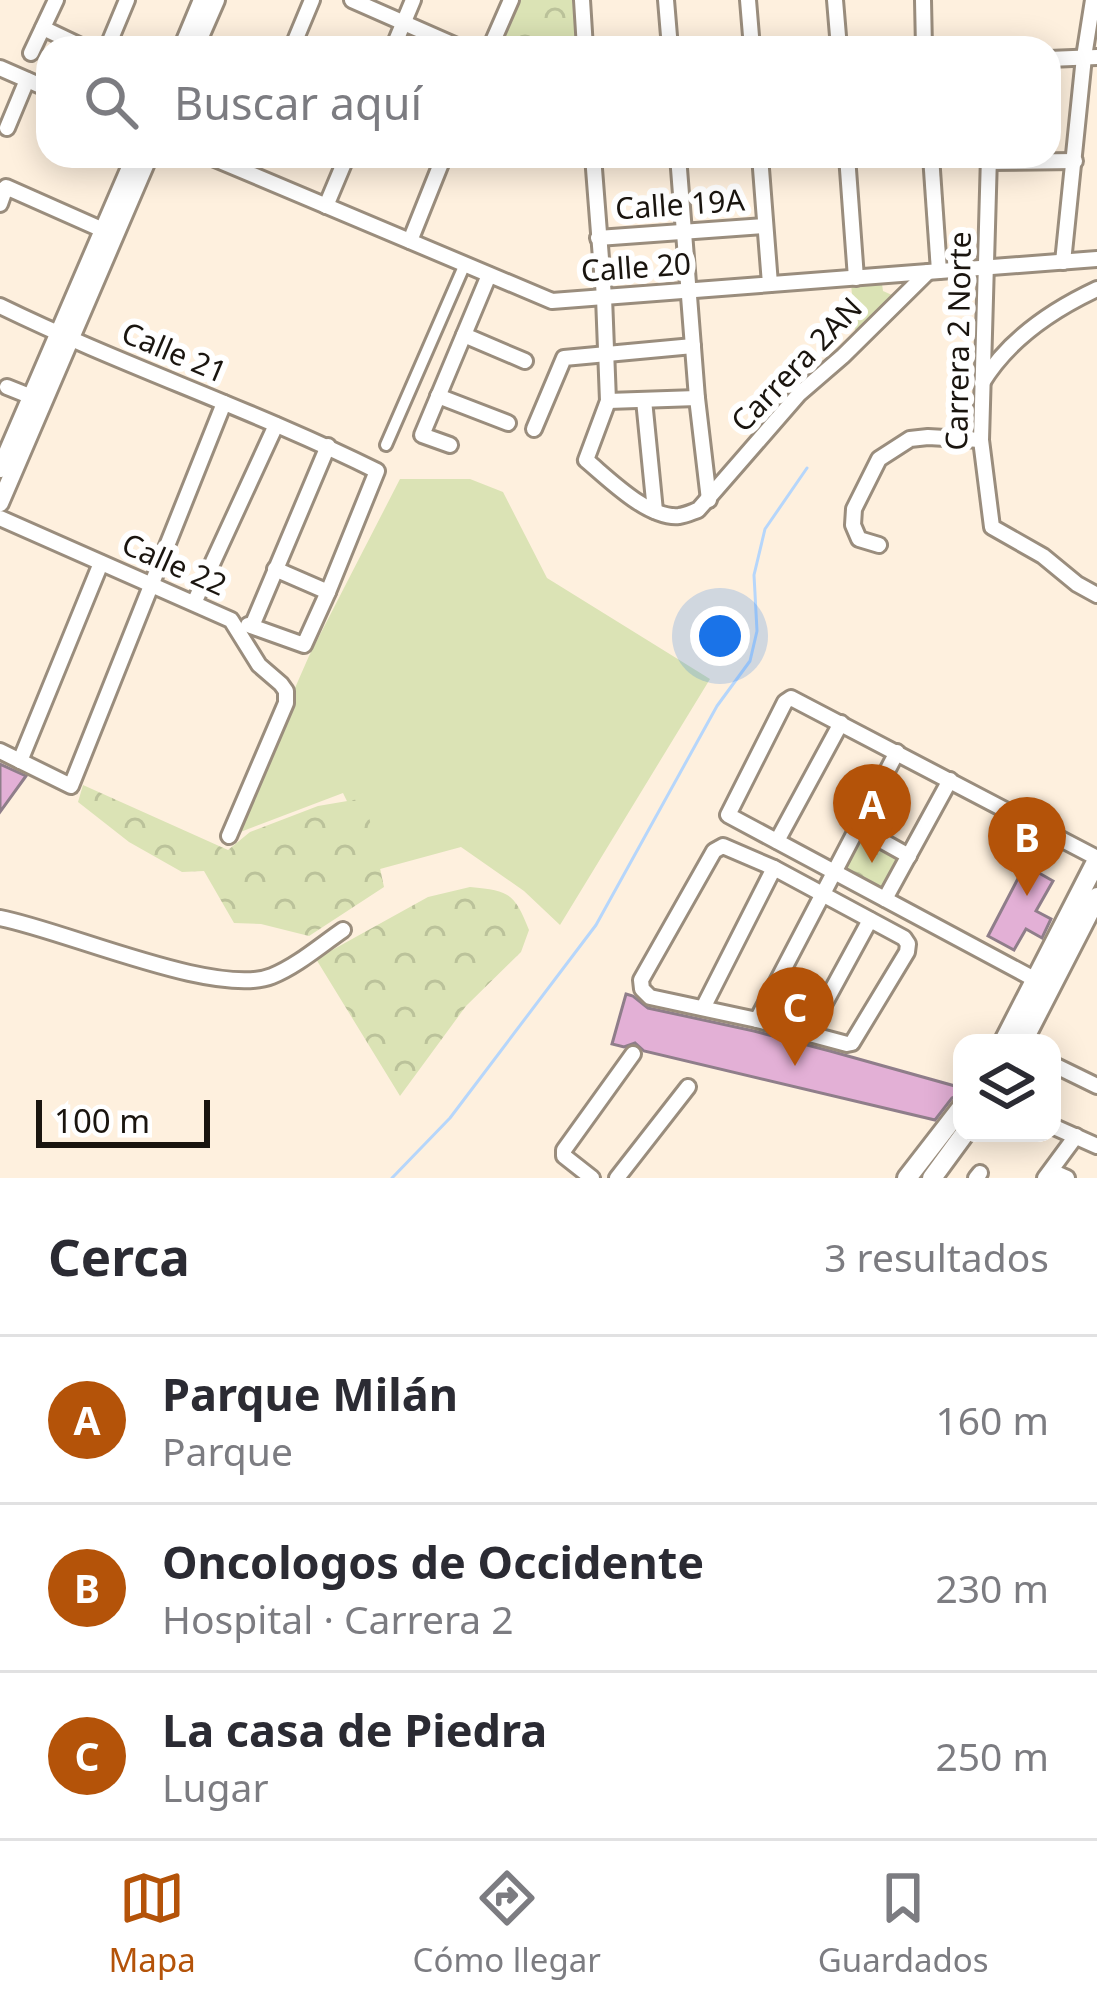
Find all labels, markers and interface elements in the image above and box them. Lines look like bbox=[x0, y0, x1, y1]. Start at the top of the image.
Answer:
search box bbox=[36, 36, 1061, 168]
icon: search bbox=[78, 69, 144, 135]
text: Buscar aquí bbox=[174, 72, 422, 133]
street label: Calle 19A bbox=[614, 178, 747, 228]
street label: Carrera 2 Norte bbox=[935, 231, 980, 451]
street label: Calle 20 bbox=[579, 242, 692, 291]
street label: Carrera 2AN bbox=[721, 288, 871, 440]
street label: Calle 21 bbox=[116, 311, 233, 392]
street label: Calle 22 bbox=[116, 522, 233, 605]
your location bbox=[690, 606, 750, 666]
pin: A bbox=[833, 764, 911, 863]
pin: B bbox=[988, 797, 1066, 896]
pin: C bbox=[756, 967, 834, 1066]
map controls bbox=[953, 1034, 1061, 1142]
button: layers bbox=[953, 1034, 1061, 1142]
scale bar bbox=[36, 1094, 210, 1147]
text: 100 m bbox=[54, 1098, 150, 1143]
text: Cerca bbox=[48, 1221, 190, 1291]
text: 3 resultados bbox=[824, 1230, 1049, 1283]
text: Parque Milán bbox=[162, 1363, 458, 1424]
text: A bbox=[74, 1393, 101, 1446]
text: 160 m bbox=[935, 1393, 1049, 1446]
text: Parque bbox=[162, 1424, 293, 1477]
text: Oncologos de Occidente bbox=[162, 1531, 704, 1592]
text: B bbox=[74, 1561, 100, 1614]
text: 230 m bbox=[935, 1561, 1049, 1614]
text: Hospital · Carrera 2 bbox=[162, 1592, 514, 1645]
text: La casa de Piedra bbox=[162, 1699, 547, 1760]
text: C bbox=[74, 1729, 100, 1782]
text: 250 m bbox=[935, 1729, 1049, 1782]
text: Lugar bbox=[162, 1760, 269, 1813]
tab: Mapa bbox=[108, 1865, 196, 1982]
tab: Cómo llegar bbox=[413, 1865, 601, 1982]
tab: Guardados bbox=[818, 1865, 989, 1982]

